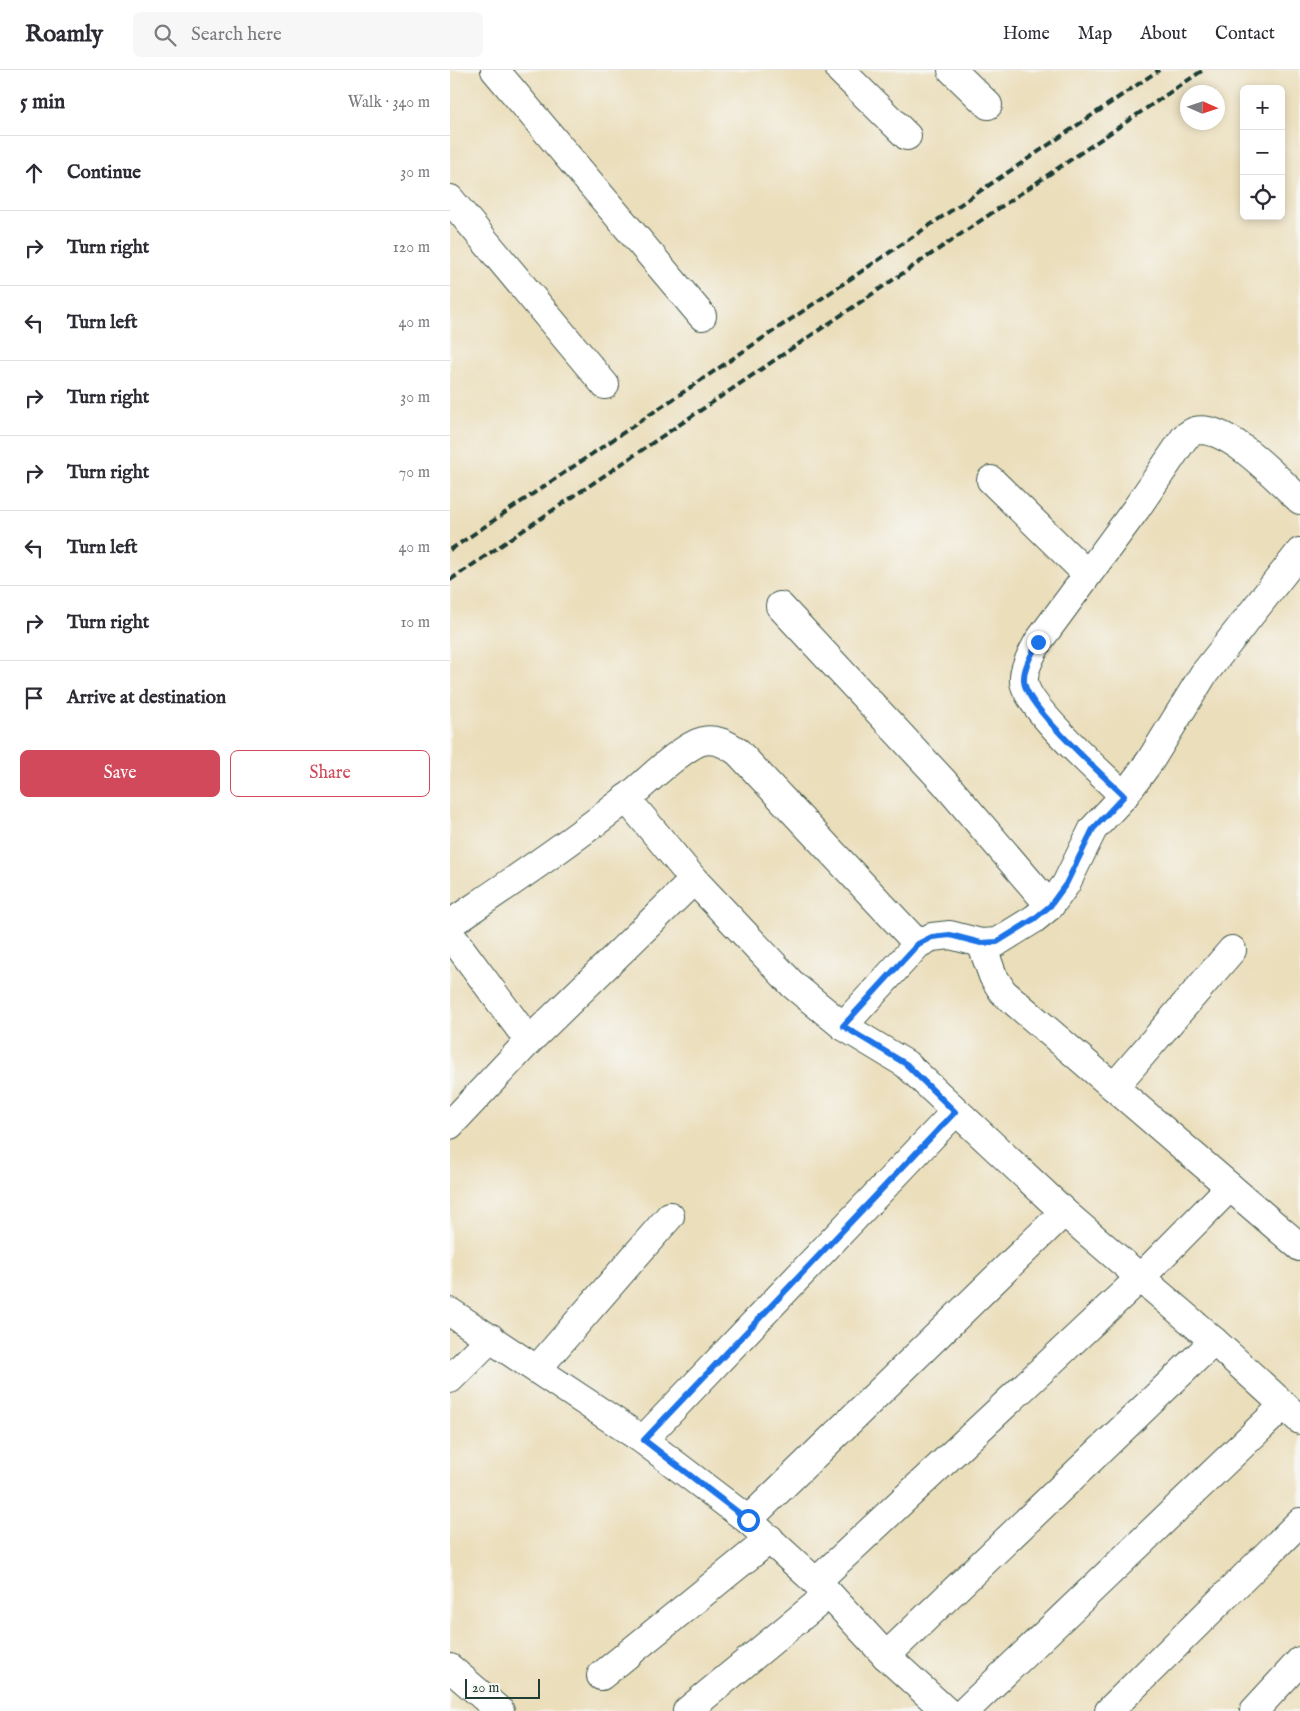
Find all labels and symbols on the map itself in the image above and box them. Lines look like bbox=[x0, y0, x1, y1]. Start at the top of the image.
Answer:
north arrow bbox=[1180, 85, 1225, 130]
route end bbox=[1027, 631, 1050, 654]
route start bbox=[737, 1509, 760, 1532]
scale bar bbox=[465, 1676, 540, 1699]

